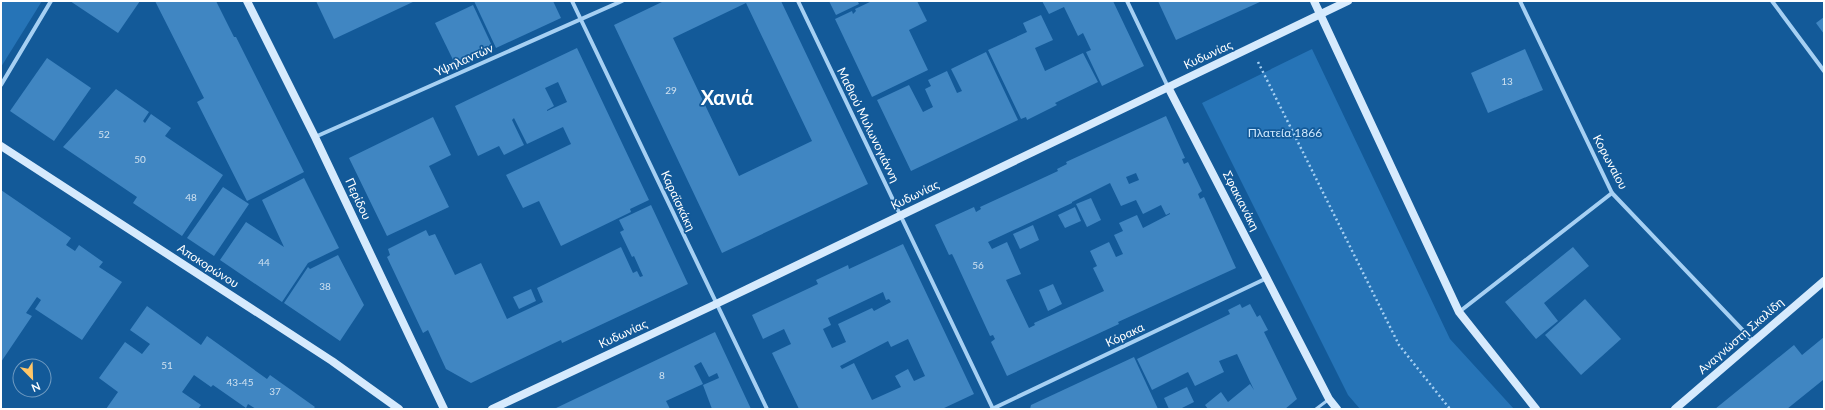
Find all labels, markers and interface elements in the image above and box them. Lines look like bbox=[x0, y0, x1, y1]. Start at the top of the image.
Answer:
street label: Κυδωνίας bbox=[1181, 37, 1235, 72]
street label: Υψηλαντών bbox=[432, 40, 496, 79]
street label: Μαθιού Μυλωνογιάννη bbox=[834, 65, 903, 185]
house number: 13 bbox=[1501, 75, 1513, 87]
house number: 29 bbox=[665, 84, 677, 96]
district label: Χανιά bbox=[701, 85, 753, 109]
park label: Πλατεία 1866 bbox=[1248, 125, 1322, 140]
house number: 52 bbox=[98, 128, 110, 140]
street label: Κορωναίου bbox=[1590, 132, 1631, 192]
house number: 50 bbox=[134, 153, 146, 165]
street label: Καραϊσκάκη bbox=[658, 168, 699, 233]
street label: Σφακιανάκη bbox=[1220, 168, 1263, 233]
street label: Περίδου bbox=[342, 176, 375, 222]
street label: Κυδωνίας bbox=[888, 176, 942, 213]
house number: 48 bbox=[185, 191, 197, 203]
street label: Αποκορώνου bbox=[175, 240, 242, 291]
house number: 44 bbox=[258, 256, 270, 268]
house number: 56 bbox=[972, 259, 984, 271]
house number: 38 bbox=[319, 280, 331, 292]
street label: Αναγνώστη Σκαλίδη bbox=[1695, 294, 1787, 377]
street label: Κυδωνίας bbox=[596, 316, 650, 351]
street label: Κόρακα bbox=[1103, 319, 1147, 350]
north arrow bbox=[12, 358, 52, 398]
house number: 51 bbox=[161, 359, 173, 371]
house number: 8 bbox=[659, 369, 665, 381]
house number: 43-45 bbox=[227, 376, 254, 388]
text: N bbox=[30, 380, 43, 395]
house number: 37 bbox=[269, 385, 281, 397]

